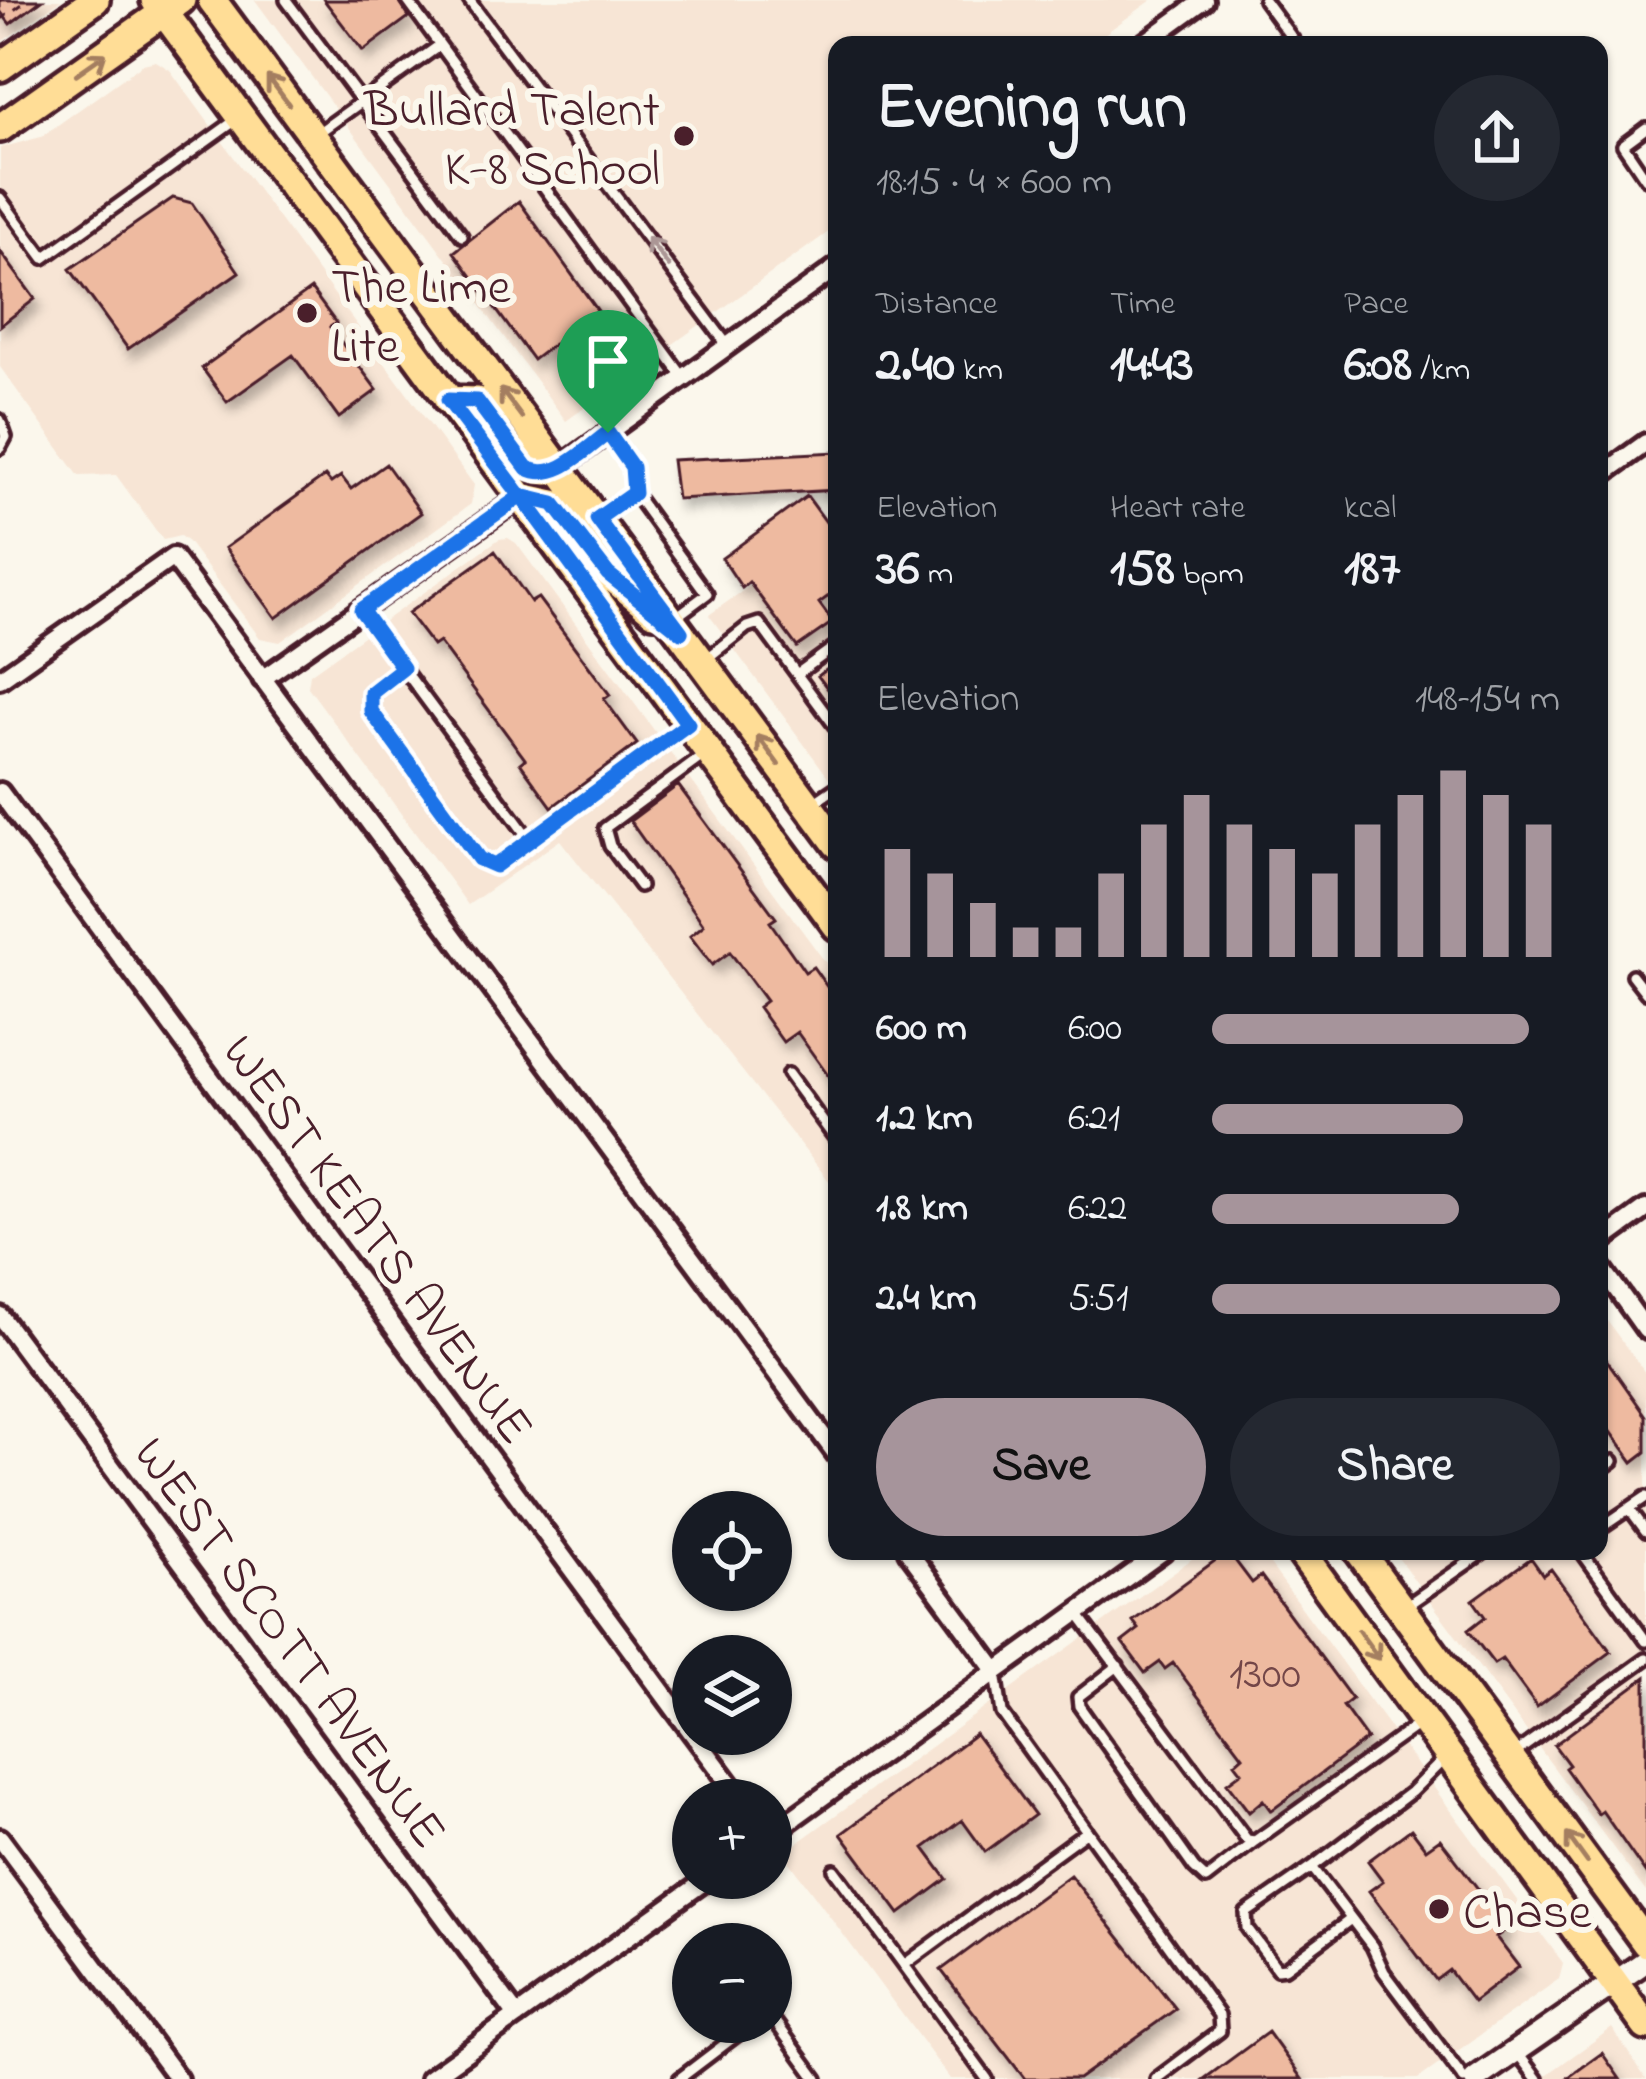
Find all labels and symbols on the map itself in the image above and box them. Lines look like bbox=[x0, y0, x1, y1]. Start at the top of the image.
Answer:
one-way arrow bbox=[74, 52, 107, 77]
one-way arrow bbox=[266, 74, 292, 106]
place label: Bullard Talent K-8 School bbox=[362, 75, 660, 209]
marker: Bullard Talent K-8 School bbox=[671, 123, 697, 149]
one-way arrow bbox=[646, 236, 671, 269]
place label: The Lime Lite bbox=[331, 252, 511, 386]
marker: The Lime Lite bbox=[294, 300, 320, 326]
pin bbox=[557, 310, 659, 433]
one-way arrow bbox=[498, 387, 524, 420]
one-way arrow bbox=[755, 734, 781, 767]
street label: WEST KEATS AVENUE bbox=[201, 1021, 550, 1462]
street label: WEST SCOTT AVENUE bbox=[112, 1423, 463, 1866]
one-way arrow bbox=[1356, 1628, 1382, 1661]
house number: 1300 bbox=[1229, 1643, 1301, 1709]
one-way arrow bbox=[1565, 1832, 1590, 1865]
place label: Chase bbox=[1463, 1877, 1592, 1952]
marker: Chase bbox=[1426, 1896, 1452, 1922]

